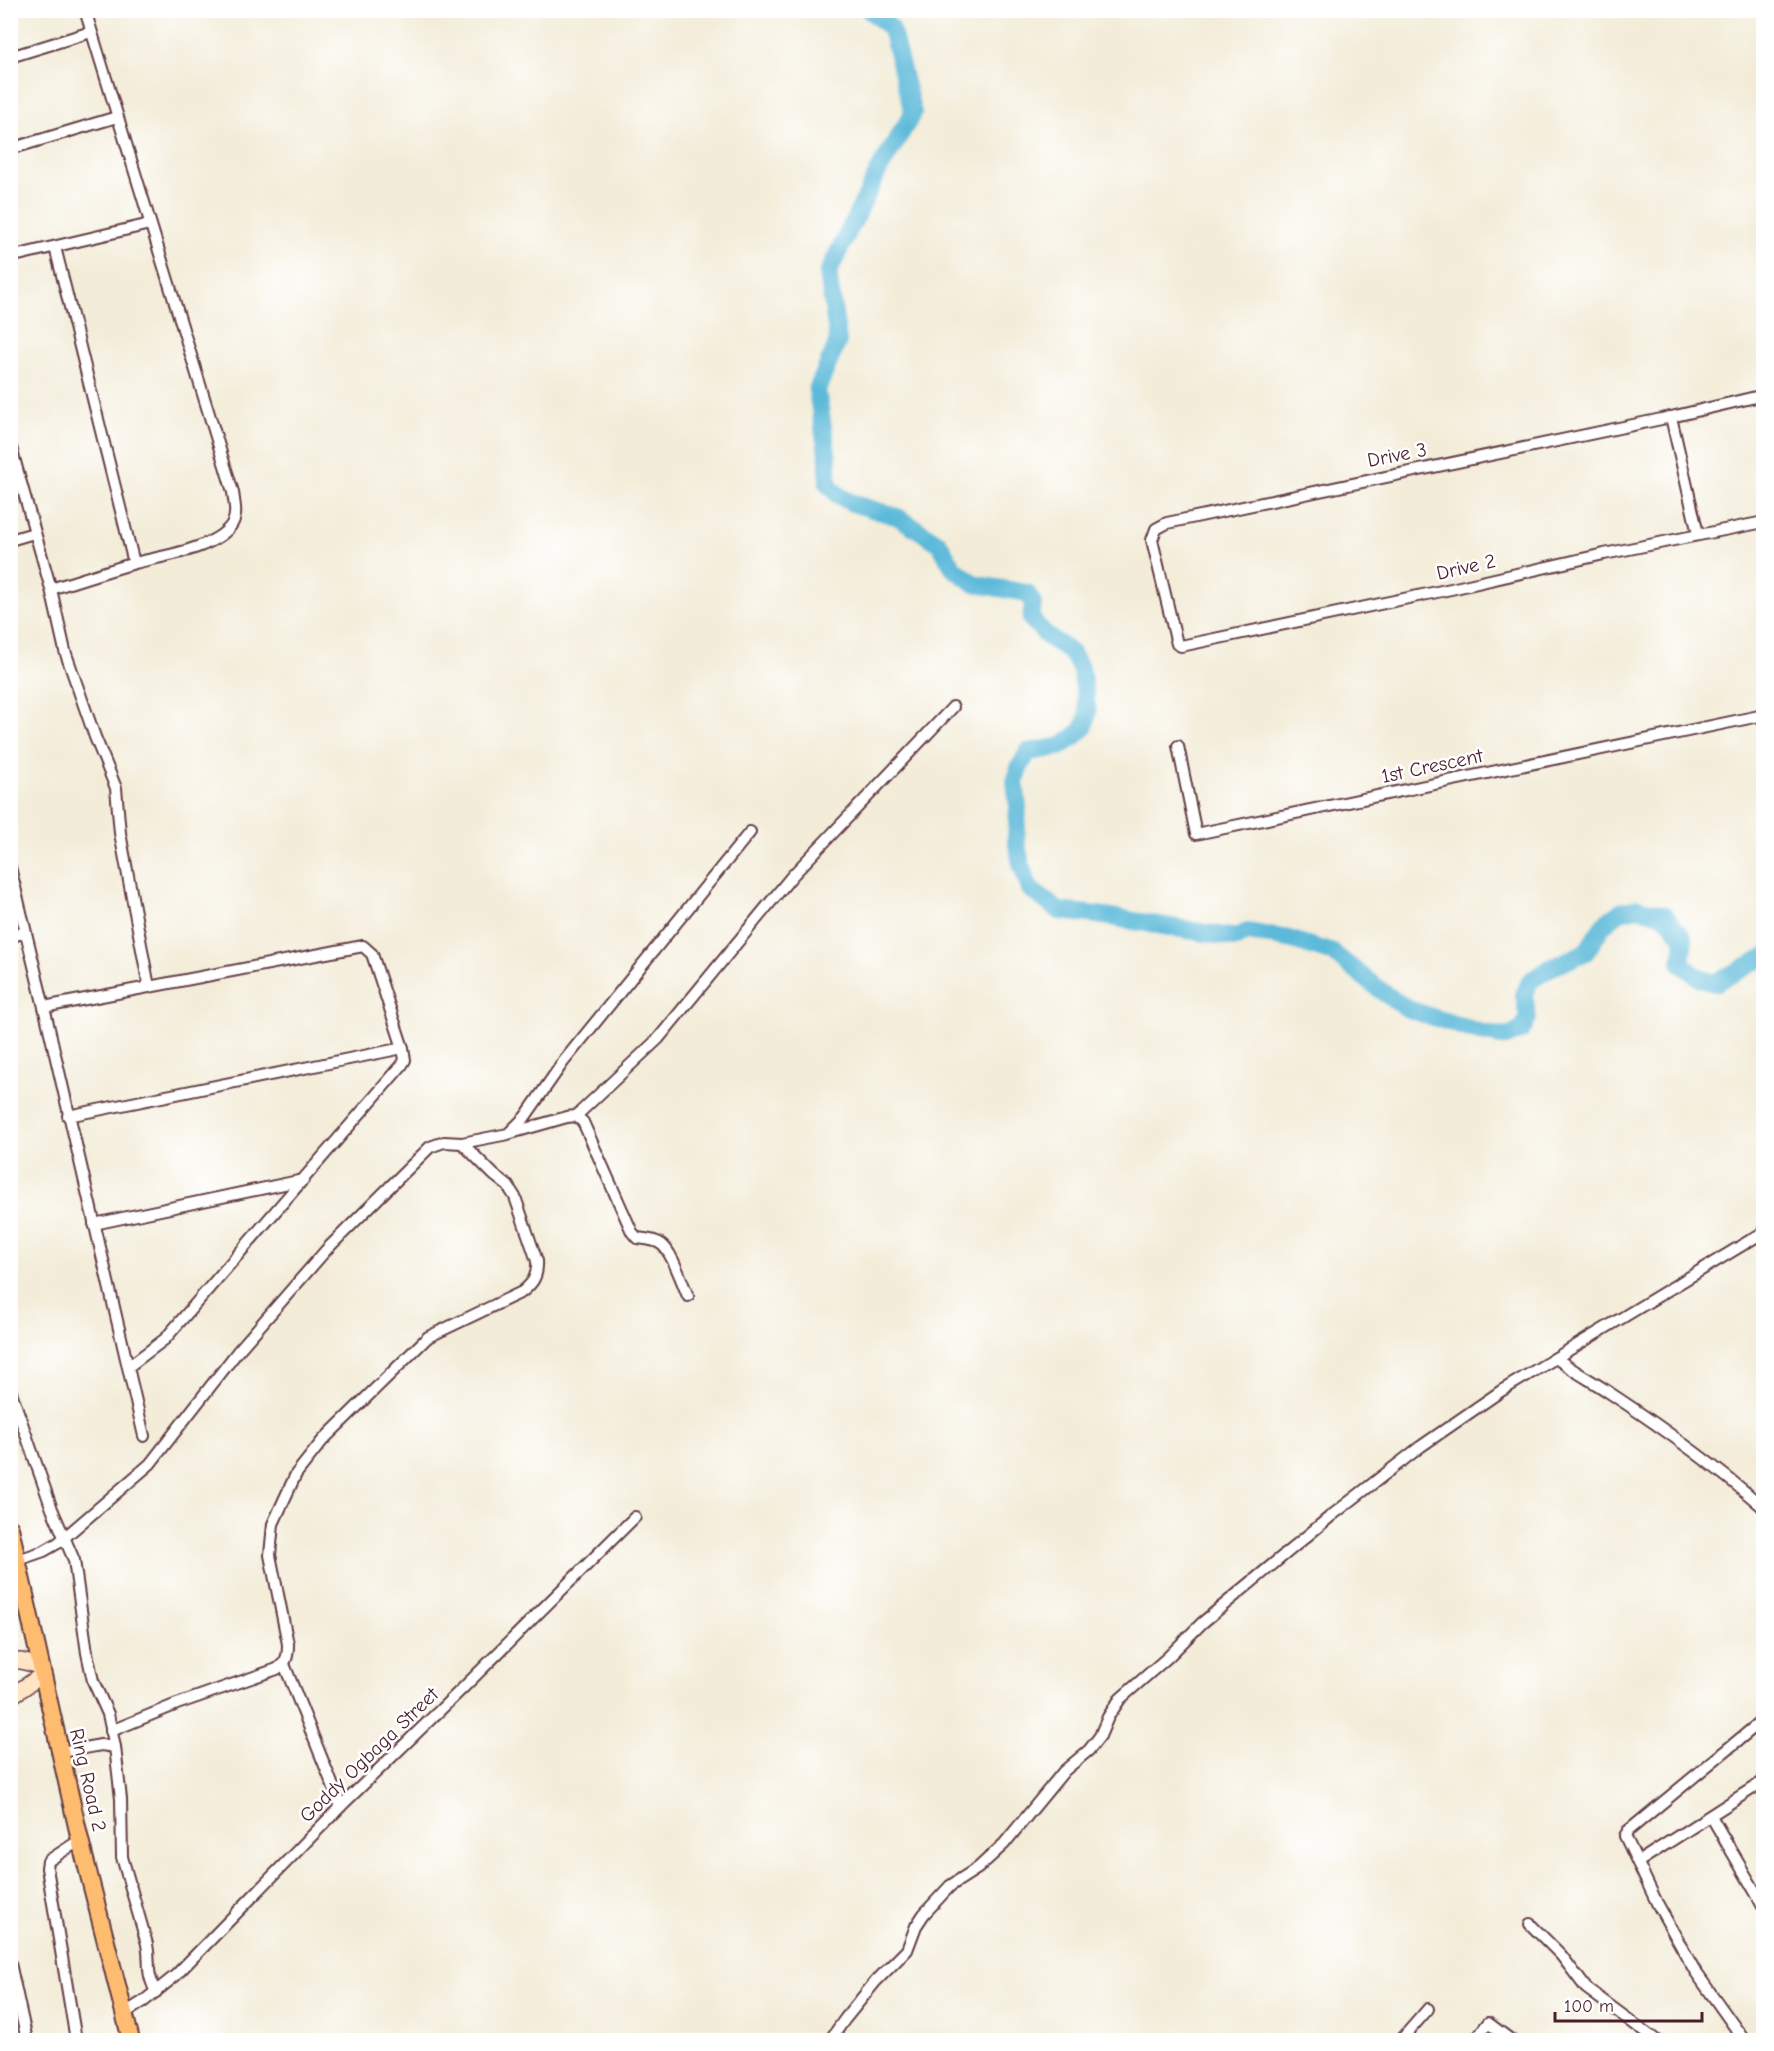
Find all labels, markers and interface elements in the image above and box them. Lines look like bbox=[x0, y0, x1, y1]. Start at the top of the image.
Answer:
street label: Drive 3 bbox=[1365, 438, 1429, 472]
street label: Drive 2 bbox=[1434, 549, 1498, 585]
street label: 1st Crescent bbox=[1379, 744, 1486, 788]
street label: Goddy Ogbaga Street bbox=[295, 1682, 444, 1827]
street label: Ring Road 2 bbox=[65, 1726, 111, 1834]
scale bar bbox=[1555, 1985, 1702, 2023]
text: 100 m bbox=[1564, 1996, 1614, 2017]

